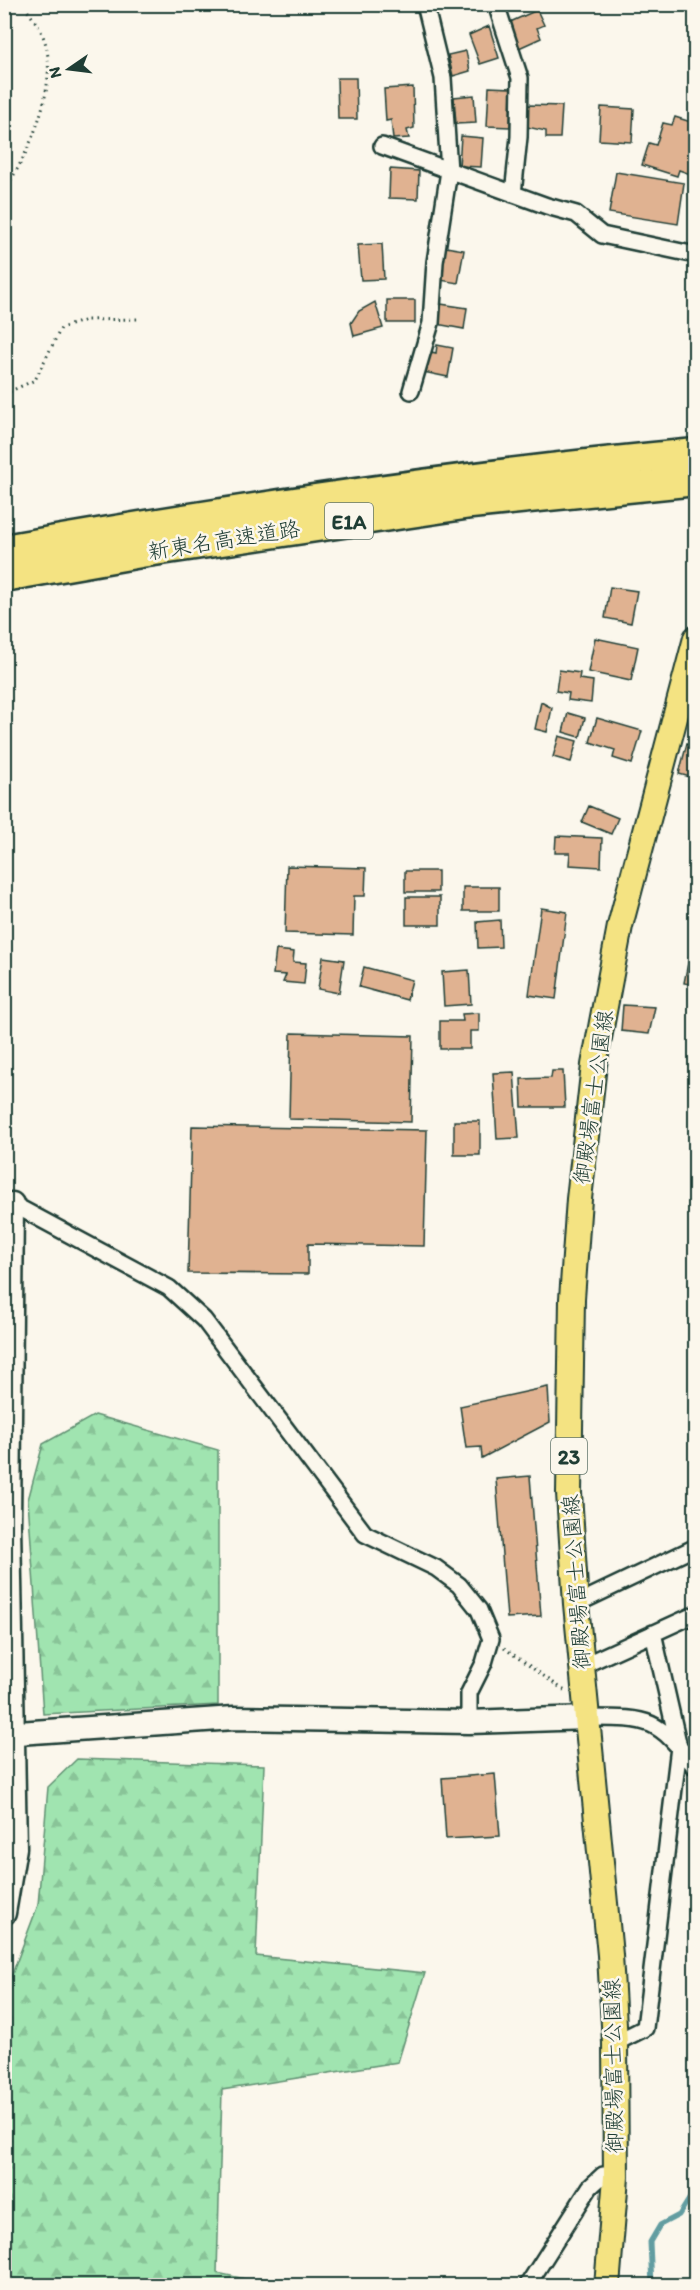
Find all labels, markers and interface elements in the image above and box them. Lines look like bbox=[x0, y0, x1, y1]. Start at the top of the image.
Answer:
north arrow bbox=[39, 39, 99, 99]
text: N bbox=[44, 65, 65, 80]
road number: E1A bbox=[325, 503, 373, 539]
street label: 新東名高速道路 bbox=[146, 515, 302, 565]
street label: 御殿場富士公園線 bbox=[567, 1008, 619, 1186]
road number: 23 bbox=[551, 1438, 587, 1474]
street label: 御殿場富士公園線 bbox=[556, 1493, 596, 1671]
street label: 御殿場富士公園線 bbox=[598, 1978, 628, 2154]

